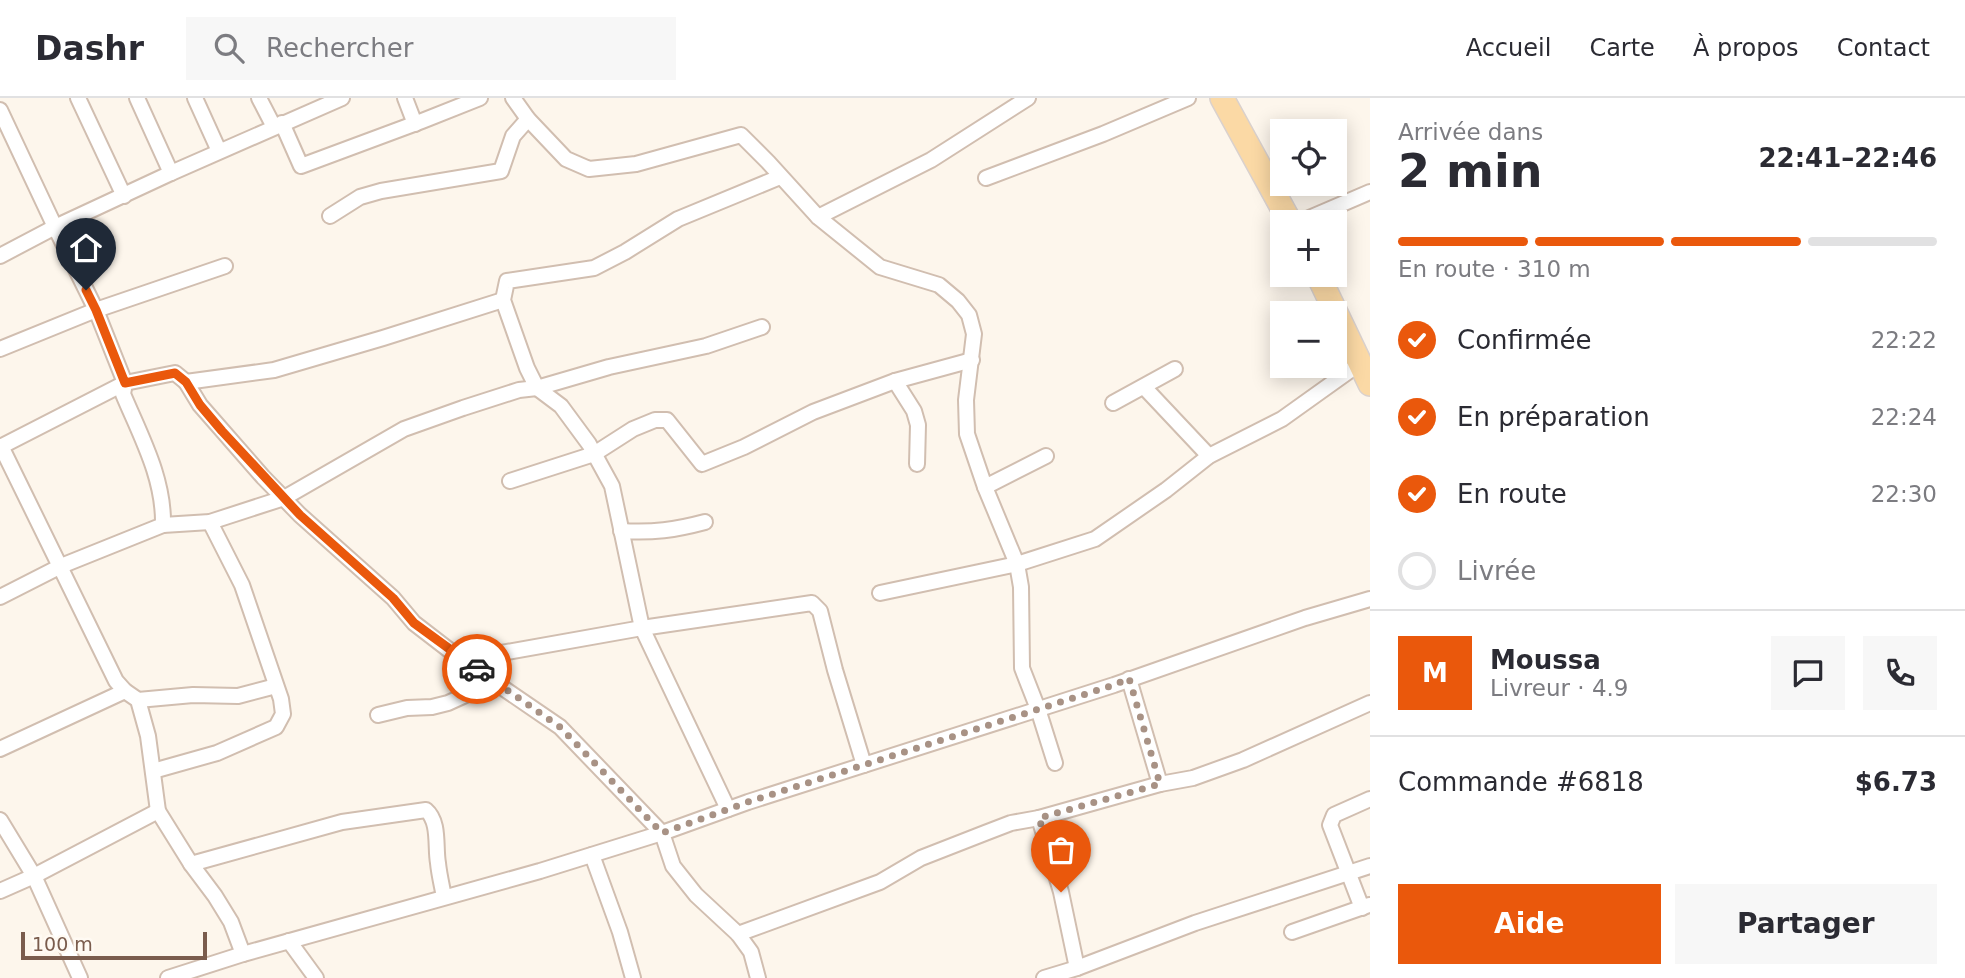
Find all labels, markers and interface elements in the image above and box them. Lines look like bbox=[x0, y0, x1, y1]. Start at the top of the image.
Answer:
search box bbox=[186, 17, 676, 80]
text: Dashr bbox=[35, 29, 144, 68]
icon: search bbox=[210, 29, 248, 67]
text: Rechercher bbox=[266, 33, 413, 63]
text: Accueil bbox=[1466, 34, 1551, 62]
text: Carte bbox=[1589, 34, 1655, 62]
text: À propos bbox=[1693, 34, 1799, 62]
text: Contact bbox=[1837, 34, 1930, 62]
map controls bbox=[1270, 119, 1347, 378]
button: locate bbox=[1270, 119, 1347, 196]
text: Arrivée dans bbox=[1398, 119, 1543, 145]
text: 22:41–22:46 bbox=[1758, 143, 1937, 173]
text: 2 min bbox=[1398, 144, 1542, 198]
button: + bbox=[1270, 210, 1347, 287]
pin bbox=[56, 218, 116, 290]
icon: home bbox=[67, 229, 105, 267]
text: En route · 310 m bbox=[1398, 256, 1591, 282]
button: − bbox=[1270, 301, 1347, 378]
icon: check bbox=[1398, 321, 1436, 359]
text: Confirmée bbox=[1457, 325, 1591, 355]
text: 22:22 bbox=[1871, 327, 1937, 353]
icon: check bbox=[1398, 398, 1436, 436]
text: En préparation bbox=[1457, 402, 1650, 432]
text: 22:24 bbox=[1871, 404, 1937, 430]
icon: check bbox=[1398, 475, 1436, 513]
text: En route bbox=[1457, 479, 1567, 509]
text: 22:30 bbox=[1871, 481, 1937, 507]
text: Livrée bbox=[1457, 556, 1536, 586]
courier bbox=[442, 634, 512, 704]
button: chat bbox=[1771, 636, 1845, 710]
button: phone bbox=[1863, 636, 1937, 710]
text: Moussa bbox=[1490, 645, 1601, 675]
icon: car bbox=[458, 650, 496, 688]
text: M bbox=[1422, 658, 1448, 688]
text: Livreur · 4.9 bbox=[1490, 675, 1628, 701]
text: Commande #6818 bbox=[1398, 767, 1644, 797]
text: $6.73 bbox=[1855, 767, 1937, 797]
pin bbox=[1031, 820, 1091, 892]
icon: bag bbox=[1042, 831, 1080, 869]
button: Aide bbox=[1398, 884, 1661, 964]
button: Partager bbox=[1675, 884, 1937, 964]
scale bar bbox=[21, 929, 206, 961]
text: 100 m bbox=[32, 933, 93, 955]

